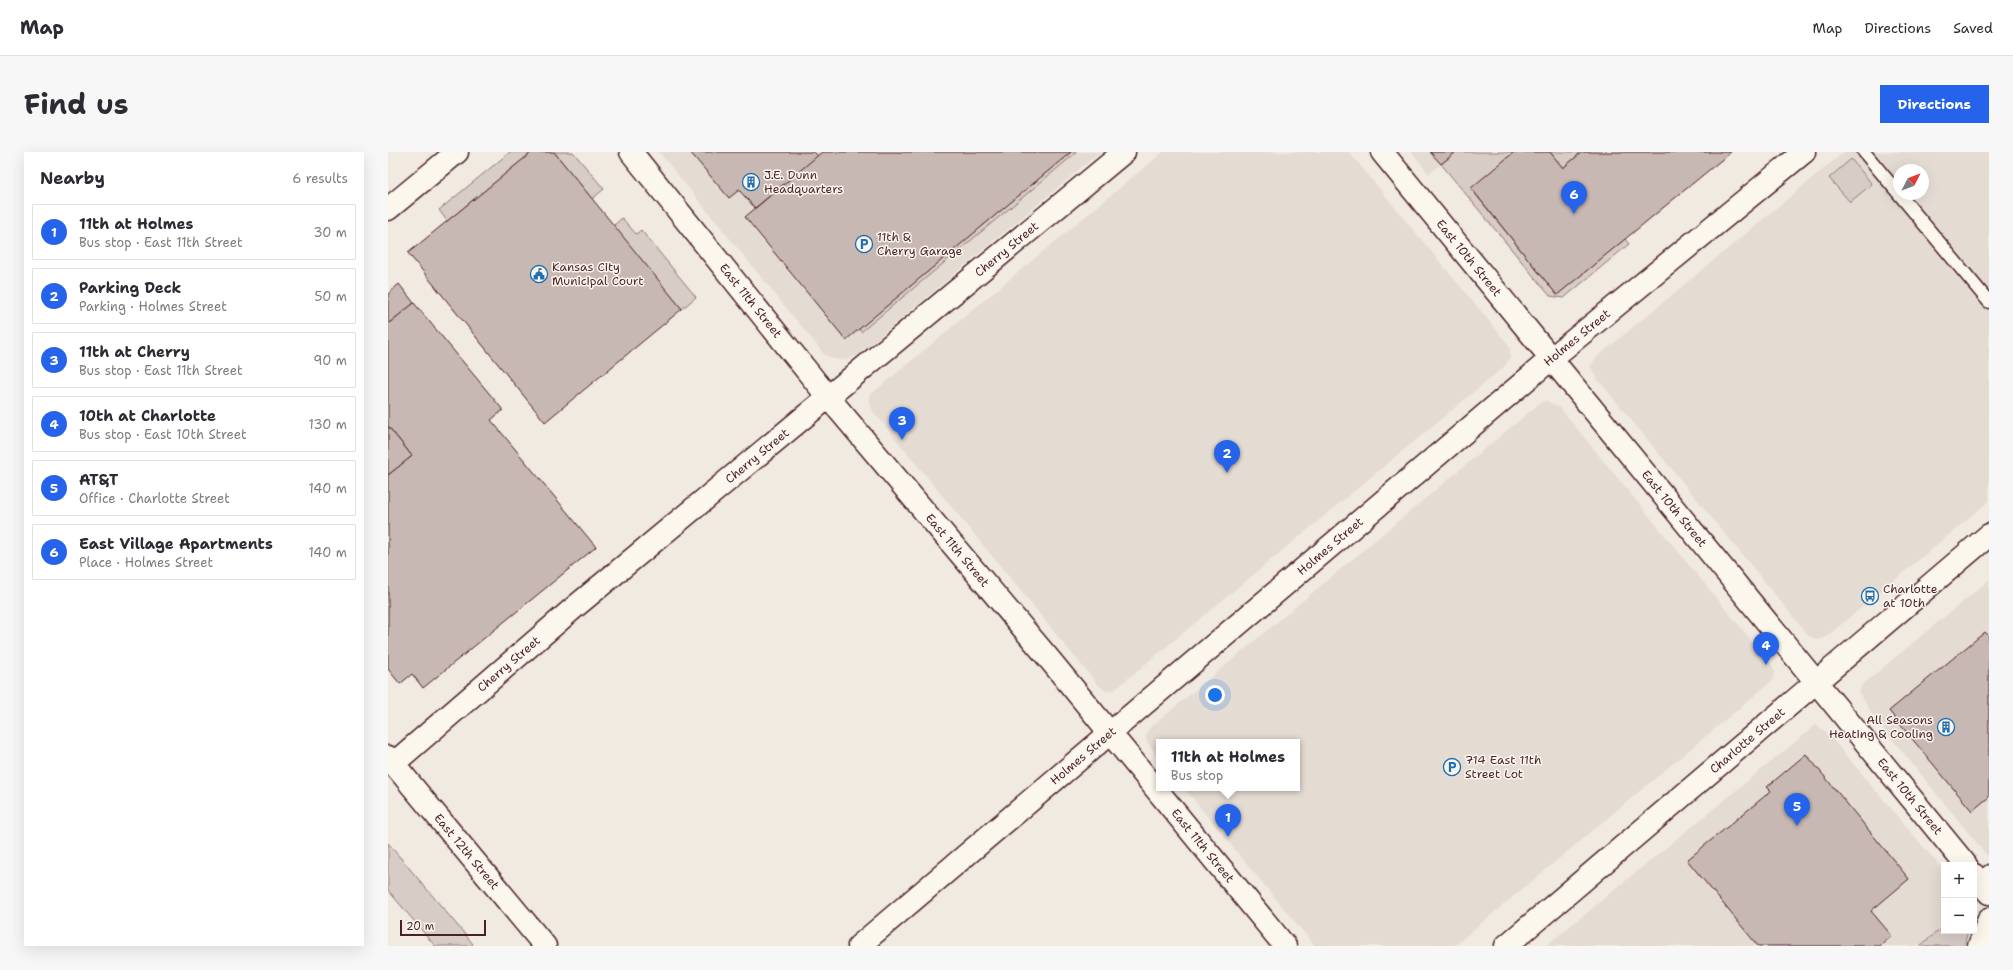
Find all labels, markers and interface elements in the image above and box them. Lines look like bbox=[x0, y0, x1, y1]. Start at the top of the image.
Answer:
text: Map bbox=[20, 15, 64, 40]
text: Map bbox=[1813, 19, 1843, 37]
text: Directions bbox=[1865, 19, 1931, 37]
text: Saved bbox=[1953, 19, 1993, 37]
text: Find us bbox=[24, 85, 129, 123]
button: Directions bbox=[1880, 85, 1989, 123]
north arrow bbox=[1893, 164, 1929, 200]
text: Nearby bbox=[40, 167, 105, 189]
place label: J.E. Dunn Headquarters bbox=[764, 167, 843, 197]
text: 6 results bbox=[292, 170, 348, 187]
building icon: J.E. Dunn Headquarters bbox=[741, 172, 761, 192]
pin: 6 bbox=[1561, 181, 1587, 214]
text: 11th at Holmes bbox=[79, 214, 193, 234]
street label: East 10th Street bbox=[1433, 216, 1505, 300]
street label: Cherry Street bbox=[971, 218, 1042, 280]
text: 1 bbox=[51, 224, 57, 241]
text: 30 m bbox=[313, 224, 347, 241]
place label: 11th & Cherry Garage bbox=[877, 229, 963, 259]
text: Bus stop · East 11th Street bbox=[79, 234, 243, 251]
parking icon: 11th & Cherry Garage bbox=[854, 234, 874, 254]
place label: Kansas City Municipal Court bbox=[552, 259, 643, 289]
street label: East 11th Street bbox=[716, 260, 785, 341]
public building icon: Kansas City Municipal Court bbox=[529, 264, 549, 284]
text: Parking Deck bbox=[79, 278, 181, 298]
text: 2 bbox=[49, 288, 59, 305]
text: 50 m bbox=[314, 288, 347, 305]
text: Parking · Holmes Street bbox=[79, 298, 227, 315]
street label: Holmes Street bbox=[1540, 306, 1614, 370]
text: 11th at Cherry bbox=[79, 342, 190, 362]
text: 3 bbox=[49, 352, 59, 369]
text: 90 m bbox=[313, 352, 347, 369]
text: Bus stop · East 11th Street bbox=[79, 362, 243, 379]
text: 10th at Charlotte bbox=[79, 406, 216, 426]
pin: 3 bbox=[889, 407, 915, 440]
text: 4 bbox=[49, 416, 59, 433]
text: 130 m bbox=[309, 416, 347, 433]
street label: Cherry Street bbox=[722, 425, 792, 487]
text: Bus stop · East 10th Street bbox=[79, 426, 247, 443]
pin: 2 bbox=[1214, 440, 1240, 473]
street label: East 10th Street bbox=[1638, 467, 1710, 550]
text: AT&T bbox=[79, 470, 118, 490]
text: 5 bbox=[50, 480, 58, 497]
text: 140 m bbox=[308, 480, 347, 497]
text: Office · Charlotte Street bbox=[79, 490, 230, 507]
street label: East 11th Street bbox=[922, 510, 993, 590]
street label: Holmes Street bbox=[1294, 514, 1367, 579]
text: East Village Apartments bbox=[79, 534, 273, 554]
text: 6 bbox=[49, 544, 59, 561]
text: 140 m bbox=[308, 544, 347, 561]
text: Place · Holmes Street bbox=[79, 554, 213, 571]
place label: Charlotte at 10th bbox=[1883, 581, 1938, 611]
bus stop icon: Charlotte at 10th bbox=[1860, 586, 1880, 606]
street label: Cherry Street bbox=[474, 632, 544, 696]
pin: 4 bbox=[1753, 632, 1779, 665]
your location bbox=[1205, 685, 1225, 705]
street label: Charlotte Street bbox=[1706, 704, 1788, 777]
place label: All Seasons Heating & Cooling bbox=[1829, 712, 1933, 742]
building icon: All Seasons Heating & Cooling bbox=[1936, 717, 1956, 737]
street label: Holmes Street bbox=[1047, 723, 1120, 788]
popup bbox=[1156, 739, 1300, 791]
text: 11th at Holmes bbox=[1171, 747, 1285, 767]
place label: 714 East 11th Street Lot bbox=[1465, 752, 1541, 782]
street label: East 10th Street bbox=[1874, 755, 1946, 838]
parking icon: 714 East 11th Street Lot bbox=[1442, 757, 1462, 777]
text: Bus stop bbox=[1171, 767, 1223, 784]
pin: 5 bbox=[1784, 793, 1810, 826]
pin: 1 bbox=[1215, 804, 1241, 837]
street label: East 11th Street bbox=[1168, 805, 1236, 885]
street label: East 12th Street bbox=[430, 810, 503, 893]
map controls bbox=[1941, 862, 1977, 934]
button: + bbox=[1941, 862, 1977, 898]
button: − bbox=[1941, 898, 1977, 934]
scale bar bbox=[400, 918, 486, 937]
text: 20 m bbox=[406, 919, 434, 934]

